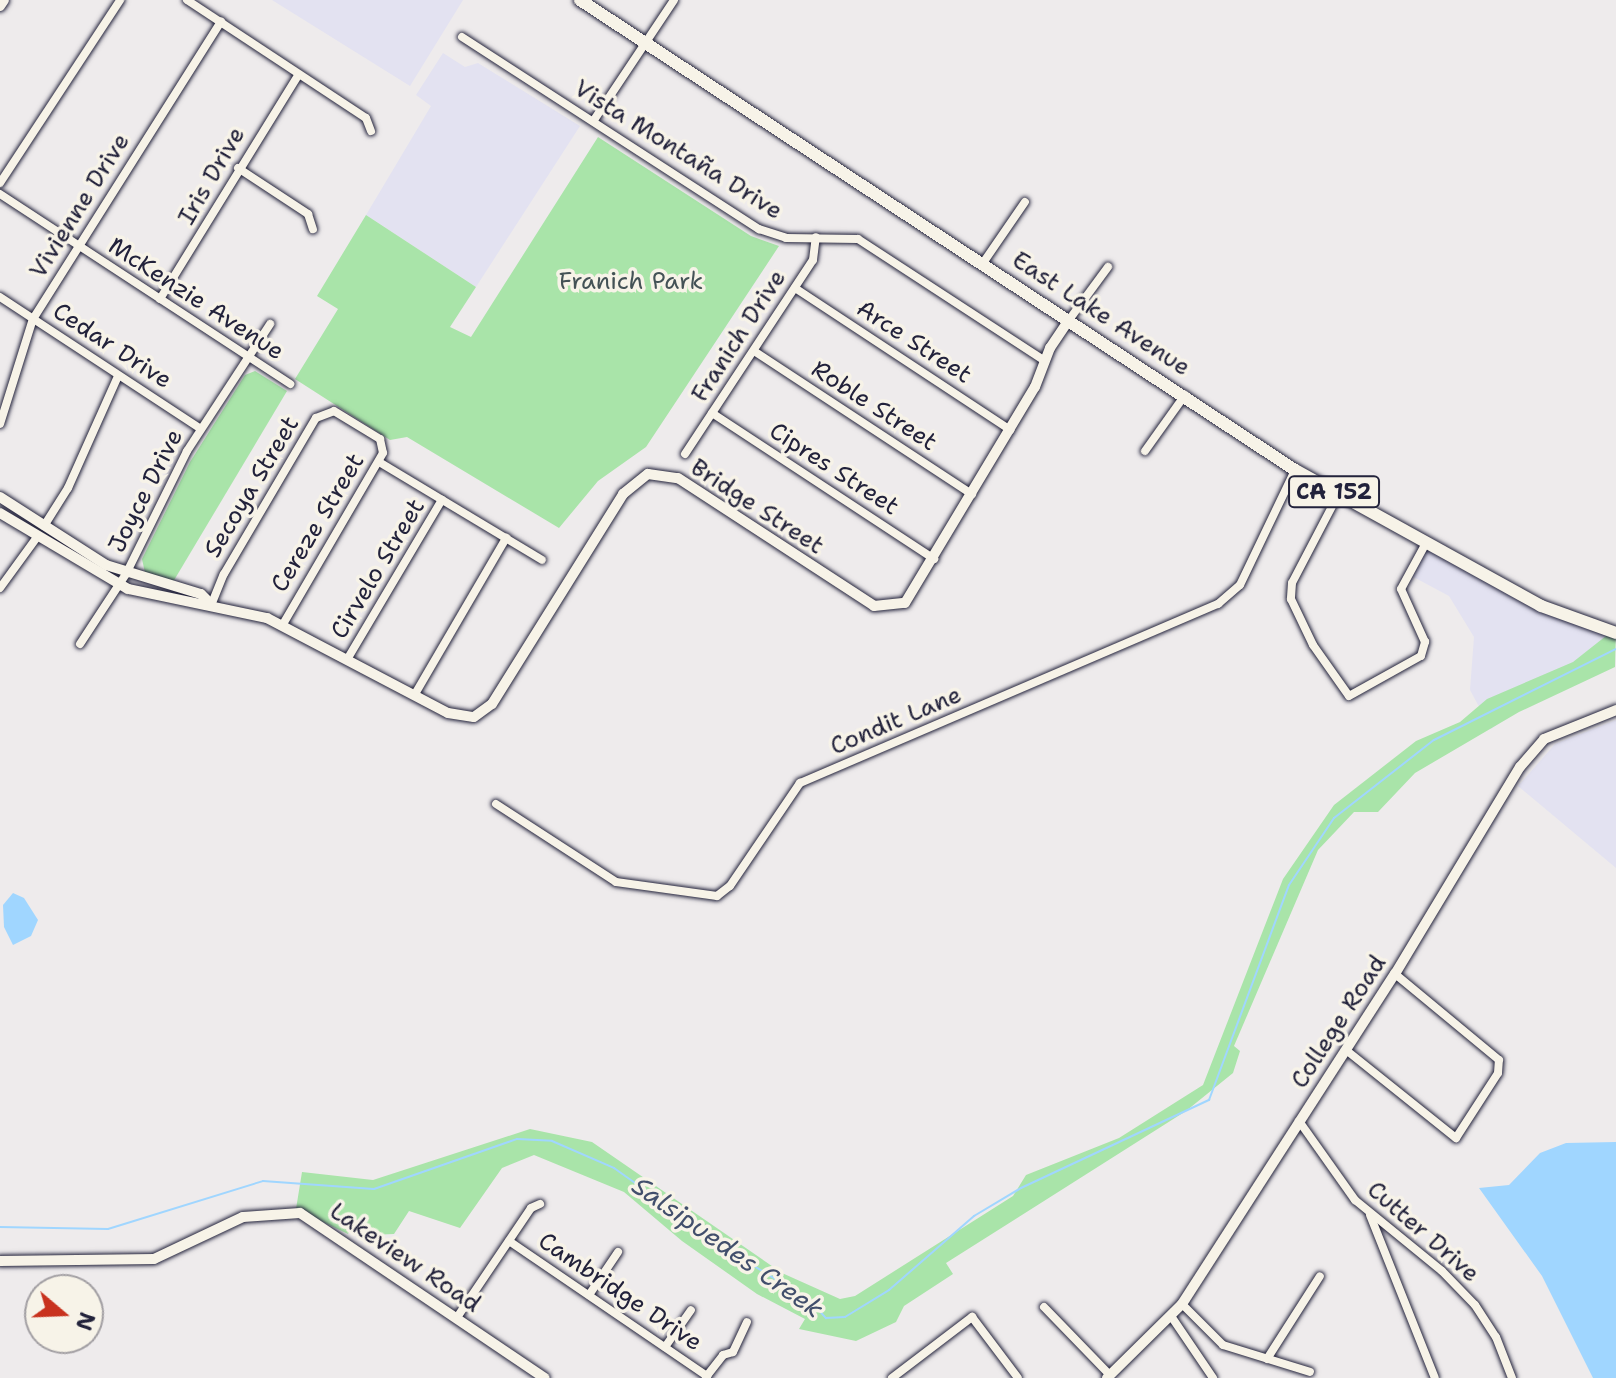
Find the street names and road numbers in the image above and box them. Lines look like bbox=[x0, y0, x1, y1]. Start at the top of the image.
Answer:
street label: Vista Montaña Drive bbox=[569, 74, 787, 226]
street label: Iris Drive bbox=[172, 122, 252, 230]
street label: Vivienne Drive bbox=[24, 128, 136, 284]
street label: McKenzie Avenue bbox=[103, 232, 289, 366]
street label: East Lake Avenue bbox=[1007, 246, 1195, 382]
street label: Franich Drive bbox=[686, 265, 792, 407]
street label: Arce Street bbox=[851, 294, 977, 390]
street label: Cedar Drive bbox=[47, 297, 177, 395]
street label: Roble Street bbox=[806, 355, 942, 457]
street label: Secoya Street bbox=[199, 411, 305, 563]
street label: Cipres Street bbox=[764, 417, 904, 521]
street label: Joyce Drive bbox=[103, 425, 189, 557]
street label: Cereze Street bbox=[265, 448, 371, 598]
street label: Bridge Street bbox=[685, 453, 829, 561]
road number: CA 152 bbox=[1288, 474, 1380, 510]
street label: Cirvelo Street bbox=[325, 494, 431, 644]
street label: Condit Lane bbox=[826, 680, 966, 762]
street label: College Road bbox=[1285, 950, 1393, 1094]
street label: Cutter Drive bbox=[1361, 1175, 1485, 1289]
street label: Lakeview Road bbox=[324, 1197, 486, 1319]
street label: Cambridge Drive bbox=[533, 1227, 707, 1357]

